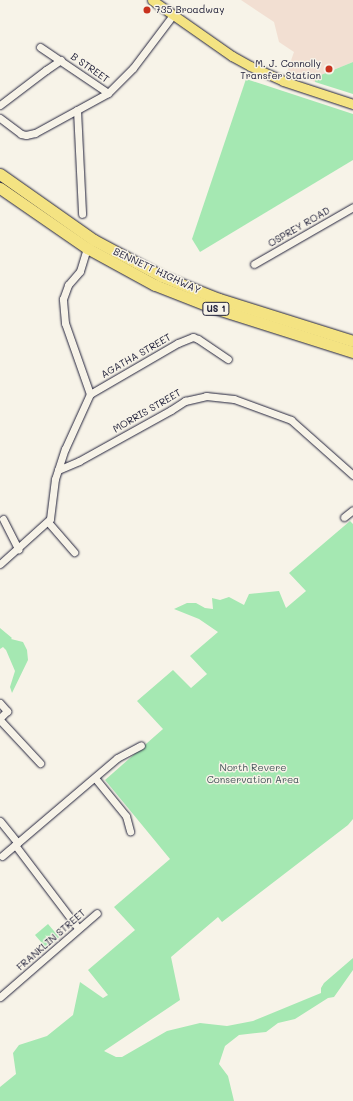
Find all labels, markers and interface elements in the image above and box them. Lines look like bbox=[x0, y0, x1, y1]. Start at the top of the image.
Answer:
place label: 735 Broadway bbox=[155, 4, 224, 16]
marker: 735 Broadway bbox=[142, 5, 152, 15]
street label: B STREET bbox=[69, 50, 111, 86]
place label: M. J. Connolly Transfer Station bbox=[240, 57, 321, 80]
marker: M. J. Connolly Transfer Station bbox=[324, 64, 334, 74]
street label: OSPREY ROAD bbox=[266, 204, 332, 250]
street label: BENNETT HIGHWAY bbox=[111, 245, 203, 297]
road number: US 1 bbox=[202, 302, 230, 316]
street label: AGATHA STREET bbox=[99, 331, 173, 381]
street label: MORRIS STREET bbox=[111, 387, 183, 435]
park label: North Revere Conservation Area bbox=[207, 761, 299, 784]
street label: FRANKLIN STREET bbox=[14, 907, 88, 973]

